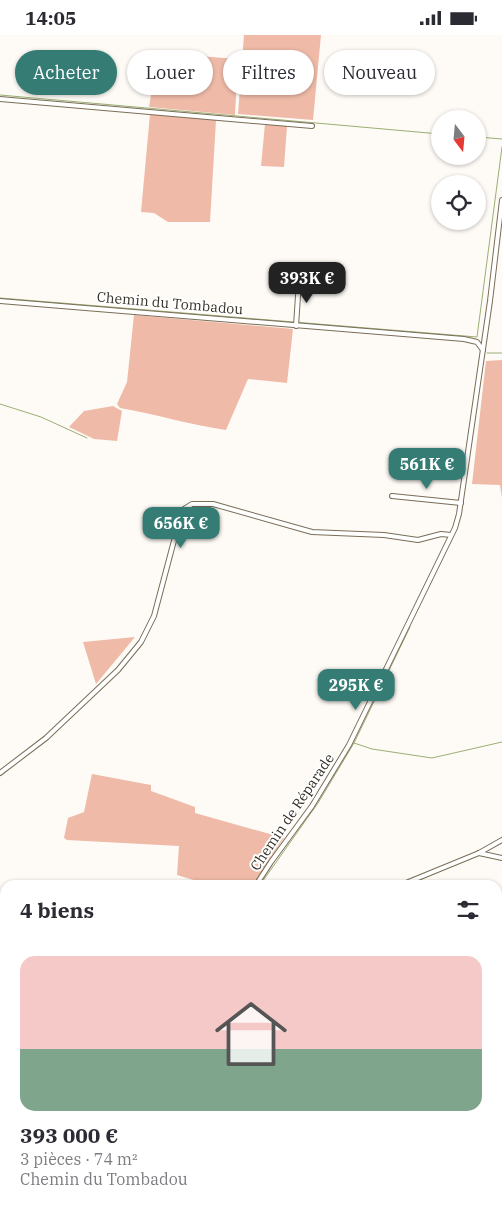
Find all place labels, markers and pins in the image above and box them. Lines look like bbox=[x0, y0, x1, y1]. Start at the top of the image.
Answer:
pin: 393K € bbox=[266, 261, 348, 304]
pin: 561K € bbox=[386, 447, 468, 490]
pin: 656K € bbox=[140, 507, 222, 549]
pin: 295K € bbox=[315, 669, 397, 711]

